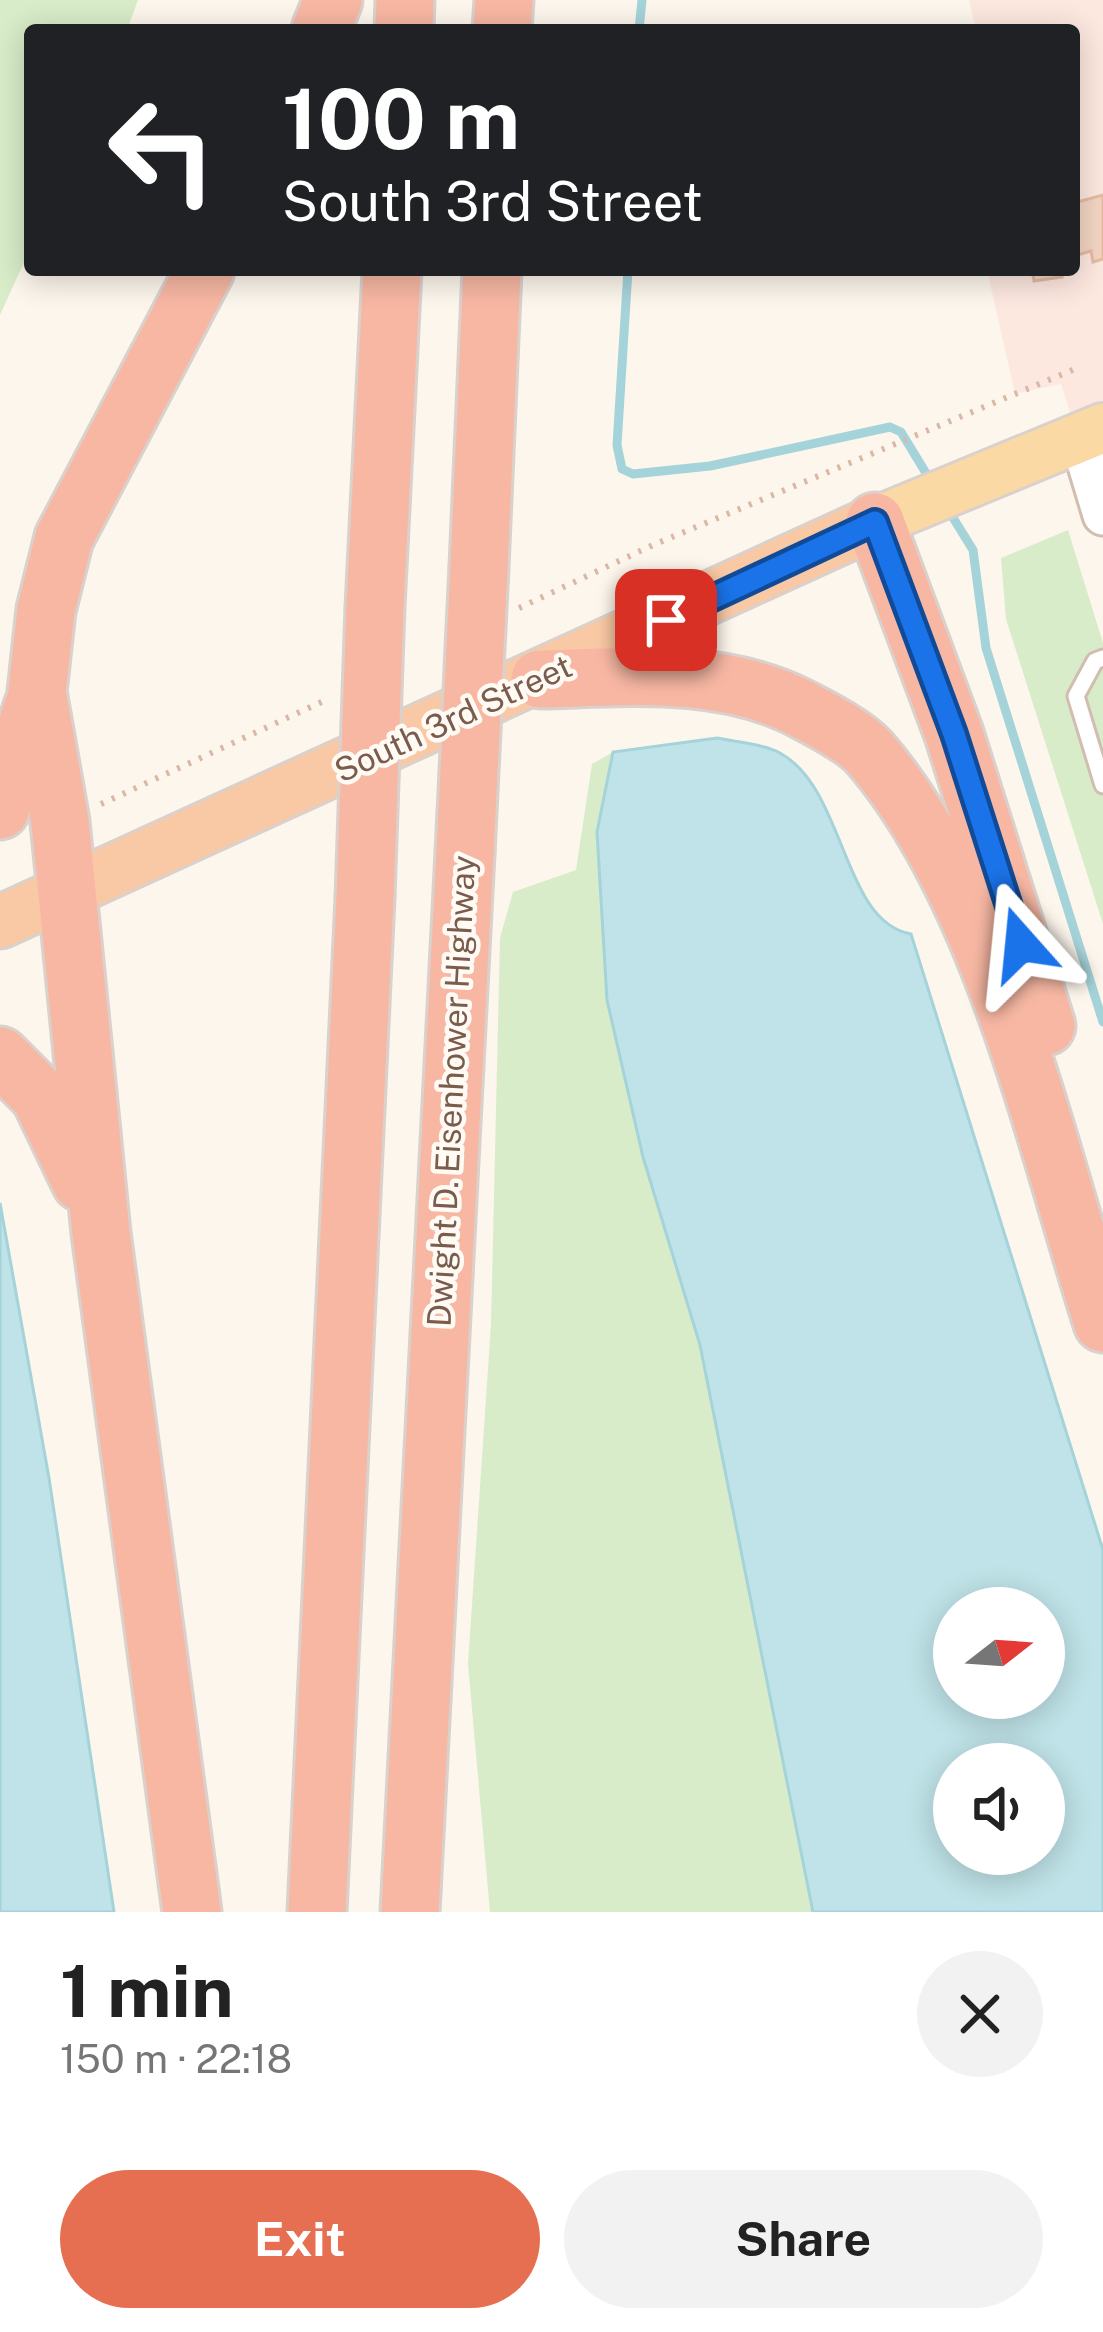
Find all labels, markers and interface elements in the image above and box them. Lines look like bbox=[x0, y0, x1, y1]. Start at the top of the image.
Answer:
text: 100 m bbox=[282, 69, 520, 168]
icon: left bbox=[84, 72, 240, 228]
text: South 3rd Street bbox=[282, 170, 703, 233]
pin bbox=[615, 569, 717, 671]
icon: arrive bbox=[633, 587, 699, 653]
street label: South 3rd Street bbox=[328, 646, 578, 790]
street label: Dwight D. Eisenhower Highway bbox=[420, 854, 482, 1328]
position arrow bbox=[958, 881, 1084, 1007]
north arrow bbox=[933, 1587, 1065, 1719]
map controls bbox=[933, 1587, 1065, 1875]
button: sound bbox=[933, 1743, 1065, 1875]
text: 1 min bbox=[60, 1949, 234, 2033]
button: close bbox=[917, 1951, 1043, 2077]
text: 150 m · 22:18 bbox=[60, 2036, 292, 2082]
button: Exit bbox=[60, 2170, 540, 2308]
button: Share bbox=[564, 2170, 1043, 2308]

